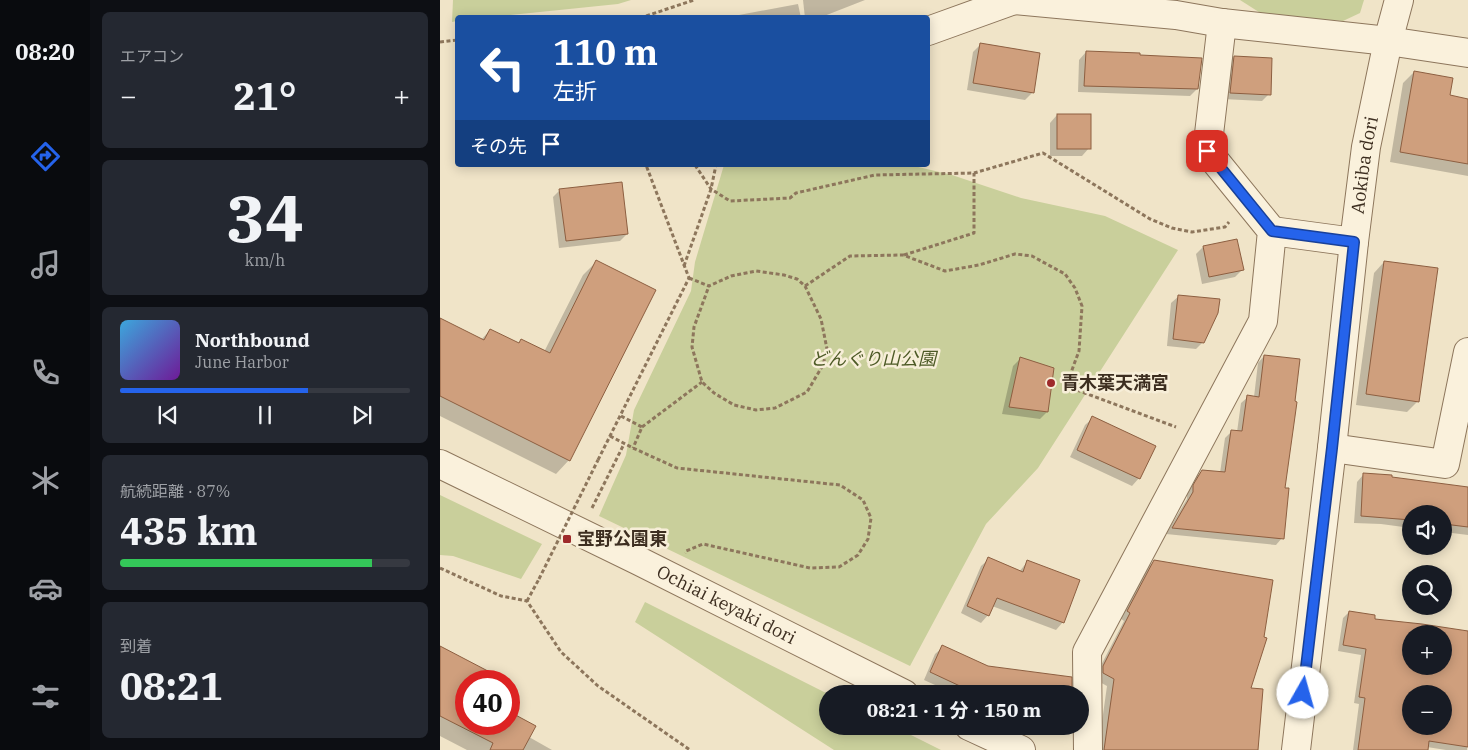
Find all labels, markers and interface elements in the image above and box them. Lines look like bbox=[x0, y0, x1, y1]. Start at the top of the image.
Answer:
text: 110 m bbox=[553, 29, 658, 75]
icon: left bbox=[470, 35, 535, 100]
text: 08:20 bbox=[15, 37, 75, 66]
text: エアコン bbox=[120, 46, 184, 66]
text: 21° bbox=[233, 71, 297, 120]
text: 左折 bbox=[553, 76, 597, 105]
text: − bbox=[120, 77, 137, 114]
text: + bbox=[393, 77, 410, 114]
street label: Aokiba dori bbox=[1346, 114, 1383, 215]
icon: arrive bbox=[537, 130, 565, 158]
pin bbox=[1186, 130, 1228, 172]
text: その先 bbox=[470, 134, 527, 158]
icon: arrive bbox=[1193, 137, 1221, 165]
icon: directions bbox=[28, 139, 63, 174]
text: 34 bbox=[226, 175, 304, 260]
icon: music bbox=[28, 247, 63, 282]
text: km/h bbox=[245, 250, 285, 270]
text: Northbound bbox=[195, 328, 310, 352]
park label: どんぐり山公園 bbox=[810, 347, 939, 370]
text: June Harbor bbox=[195, 352, 289, 372]
icon: phone bbox=[28, 355, 63, 390]
place label: 青木葉天満宮 bbox=[1061, 371, 1169, 394]
marker: 青木葉天満宮 bbox=[1045, 377, 1057, 389]
icon: previous bbox=[154, 401, 182, 429]
icon: pause bbox=[251, 401, 279, 429]
icon: next bbox=[348, 401, 376, 429]
icon: climate bbox=[28, 463, 63, 498]
text: 航続距離 · 87% bbox=[120, 481, 230, 501]
map controls bbox=[1402, 505, 1452, 735]
button: sound bbox=[1402, 505, 1452, 555]
text: 435 km bbox=[120, 506, 258, 555]
place label: 宝野公園東 bbox=[577, 527, 667, 550]
marker: 宝野公園東 bbox=[561, 533, 573, 545]
street label: Ochiai keyaki dori bbox=[653, 560, 800, 649]
button: search bbox=[1402, 565, 1452, 615]
icon: car bbox=[28, 571, 63, 606]
button: + bbox=[1402, 625, 1452, 675]
text: 到着 bbox=[120, 636, 152, 656]
text: 08:21 bbox=[120, 661, 223, 710]
position arrow bbox=[1276, 666, 1328, 718]
speed limit sign: 40 bbox=[455, 670, 520, 735]
icon: filters bbox=[28, 679, 63, 714]
button: − bbox=[1402, 685, 1452, 735]
text: 08:21 · 1 分 · 150 m bbox=[867, 698, 1041, 722]

